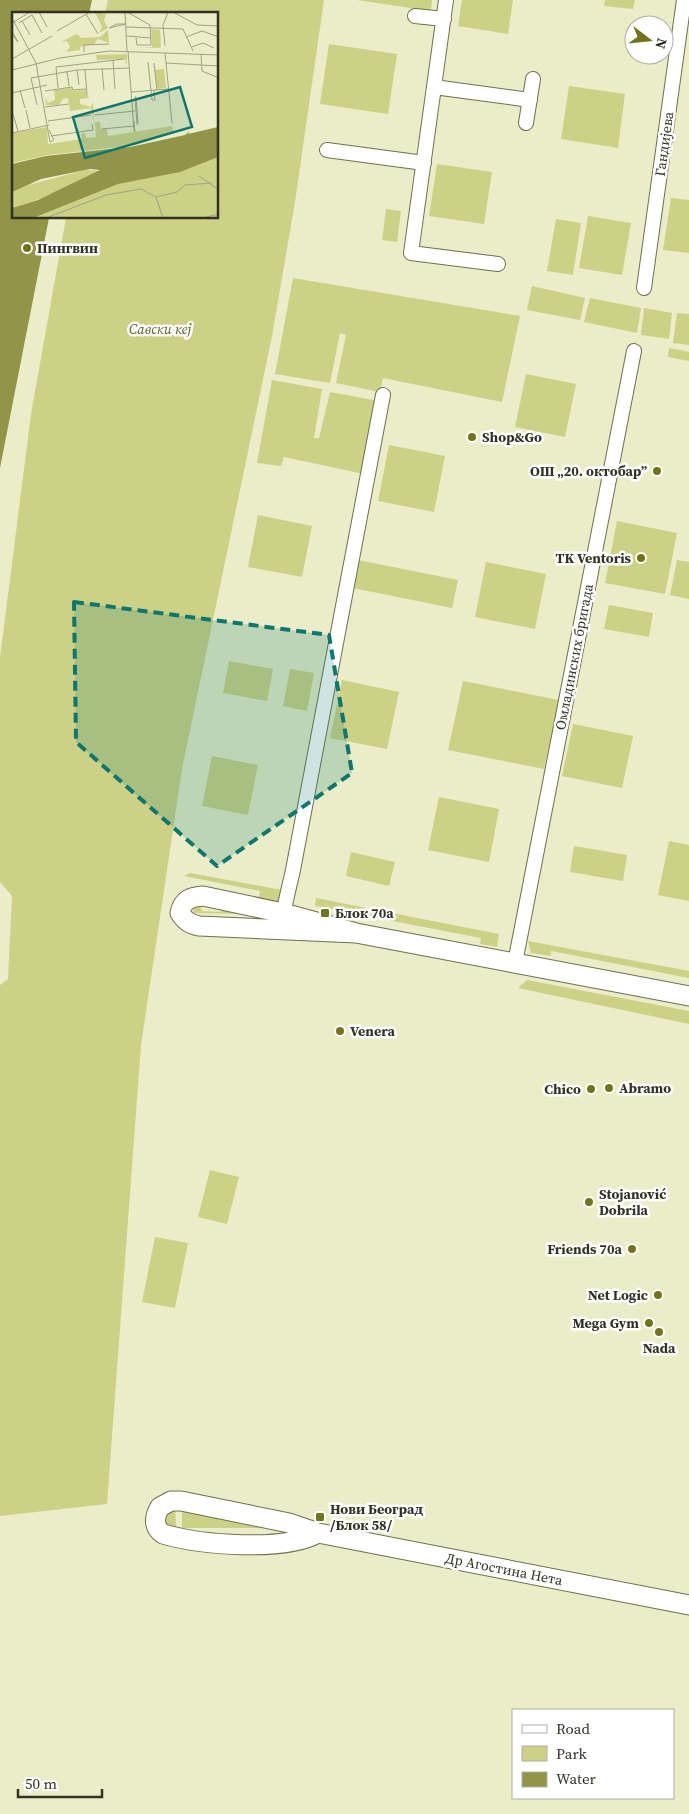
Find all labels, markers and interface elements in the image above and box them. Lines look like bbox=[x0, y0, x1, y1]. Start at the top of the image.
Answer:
inset map bbox=[12, 12, 219, 219]
north arrow bbox=[624, 15, 674, 65]
text: N bbox=[650, 36, 673, 51]
street label: Гандијева bbox=[650, 109, 679, 178]
place label: Пингвин bbox=[37, 238, 98, 258]
marker: Пингвин bbox=[21, 242, 33, 254]
park label: Савски кеј bbox=[129, 319, 191, 339]
place label: Shop&Go bbox=[482, 427, 542, 447]
marker: Shop&Go bbox=[466, 431, 478, 443]
place label: ОШ „20. октобар” bbox=[530, 461, 647, 481]
marker: ОШ „20. октобар” bbox=[651, 465, 663, 477]
place label: TK Ventoris bbox=[556, 548, 632, 568]
marker: TK Ventoris bbox=[635, 552, 647, 564]
street label: Омладинских бригада bbox=[550, 581, 598, 732]
place label: Блок 70а bbox=[335, 903, 394, 923]
marker: Блок 70а bbox=[319, 907, 331, 919]
place label: Venera bbox=[350, 1021, 395, 1041]
marker: Venera bbox=[334, 1025, 346, 1037]
place label: Abramo bbox=[619, 1078, 671, 1098]
place label: Chico bbox=[544, 1079, 581, 1099]
marker: Abramo bbox=[603, 1082, 615, 1094]
marker: Chico bbox=[585, 1083, 597, 1095]
place label: Stojanović Dobrila bbox=[599, 1184, 666, 1220]
marker: Stojanović Dobrila bbox=[583, 1196, 595, 1208]
place label: Friends 70a bbox=[547, 1239, 623, 1259]
marker: Friends 70a bbox=[626, 1243, 638, 1255]
place label: Net Logic bbox=[588, 1285, 648, 1305]
marker: Net Logic bbox=[652, 1289, 664, 1301]
place label: Mega Gym bbox=[572, 1313, 639, 1333]
marker: Mega Gym bbox=[643, 1317, 655, 1329]
marker: Nada bbox=[653, 1326, 665, 1338]
place label: Nada bbox=[643, 1338, 676, 1358]
place label: Нови Београд /Блок 58/ bbox=[330, 1499, 424, 1535]
marker: Нови Београд /Блок 58/ bbox=[314, 1511, 326, 1523]
street label: Др Агостина Нета bbox=[444, 1548, 565, 1590]
legend bbox=[512, 1709, 674, 1799]
text: Road bbox=[556, 1718, 590, 1739]
text: Park bbox=[556, 1743, 588, 1764]
scale bar bbox=[18, 1766, 101, 1798]
text: Water bbox=[556, 1768, 597, 1789]
text: 50 m bbox=[25, 1773, 57, 1794]

